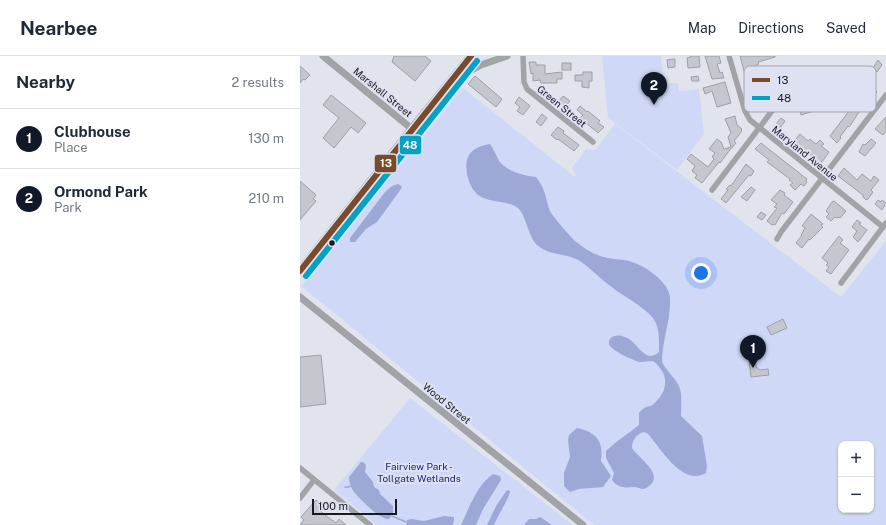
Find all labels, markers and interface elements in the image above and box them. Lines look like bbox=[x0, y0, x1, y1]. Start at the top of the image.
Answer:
text: Nearbee bbox=[20, 17, 98, 39]
text: Map bbox=[688, 20, 716, 36]
text: Directions bbox=[738, 20, 804, 36]
text: Saved bbox=[826, 20, 866, 36]
street label: Marshall Street bbox=[351, 65, 415, 119]
legend bbox=[744, 66, 876, 112]
text: Nearby bbox=[16, 72, 75, 92]
pin: 2 bbox=[641, 72, 667, 105]
text: 13 bbox=[777, 74, 788, 86]
text: 2 results bbox=[232, 75, 284, 90]
street label: Green Street bbox=[535, 82, 589, 130]
text: 48 bbox=[777, 92, 791, 104]
text: Clubhouse bbox=[54, 123, 131, 140]
street label: Maryland Avenue bbox=[770, 123, 840, 183]
text: 1 bbox=[26, 131, 32, 146]
text: 130 m bbox=[248, 131, 284, 146]
line badge: 48 bbox=[399, 135, 422, 155]
text: 48 bbox=[403, 139, 417, 151]
text: Place bbox=[54, 140, 88, 155]
line badge: 13 bbox=[374, 154, 397, 173]
text: 13 bbox=[380, 157, 392, 169]
text: Ormond Park bbox=[54, 183, 148, 200]
text: 2 bbox=[25, 191, 33, 206]
text: 210 m bbox=[249, 191, 284, 206]
text: Park bbox=[54, 200, 82, 215]
unlabelled marker bbox=[327, 238, 337, 248]
your location bbox=[691, 263, 711, 283]
pin: 1 bbox=[740, 335, 766, 368]
street label: Wood Street bbox=[421, 380, 473, 426]
map controls bbox=[838, 441, 874, 513]
button: + bbox=[838, 441, 874, 477]
park label: Fairview Park - Tollgate Wetlands bbox=[377, 460, 461, 484]
button: − bbox=[838, 477, 874, 513]
scale bar bbox=[312, 497, 397, 516]
text: 100 m bbox=[318, 500, 348, 512]

